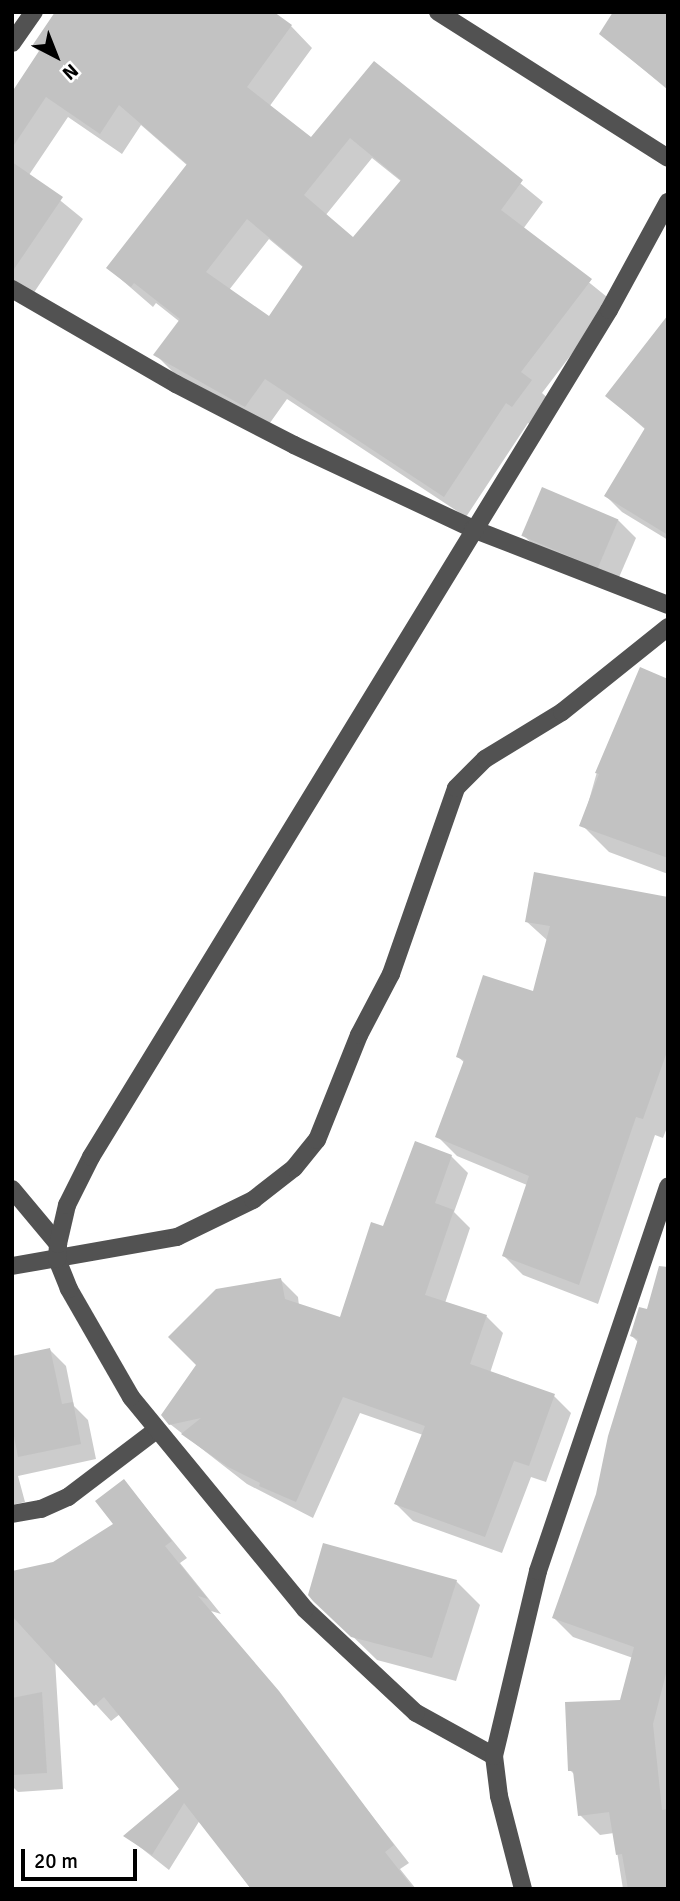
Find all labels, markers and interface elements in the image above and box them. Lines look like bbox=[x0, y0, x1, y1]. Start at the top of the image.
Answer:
north arrow bbox=[21, 21, 91, 91]
text: N bbox=[57, 58, 83, 85]
scale bar bbox=[24, 1834, 140, 1878]
text: 20 m bbox=[34, 1848, 78, 1874]

